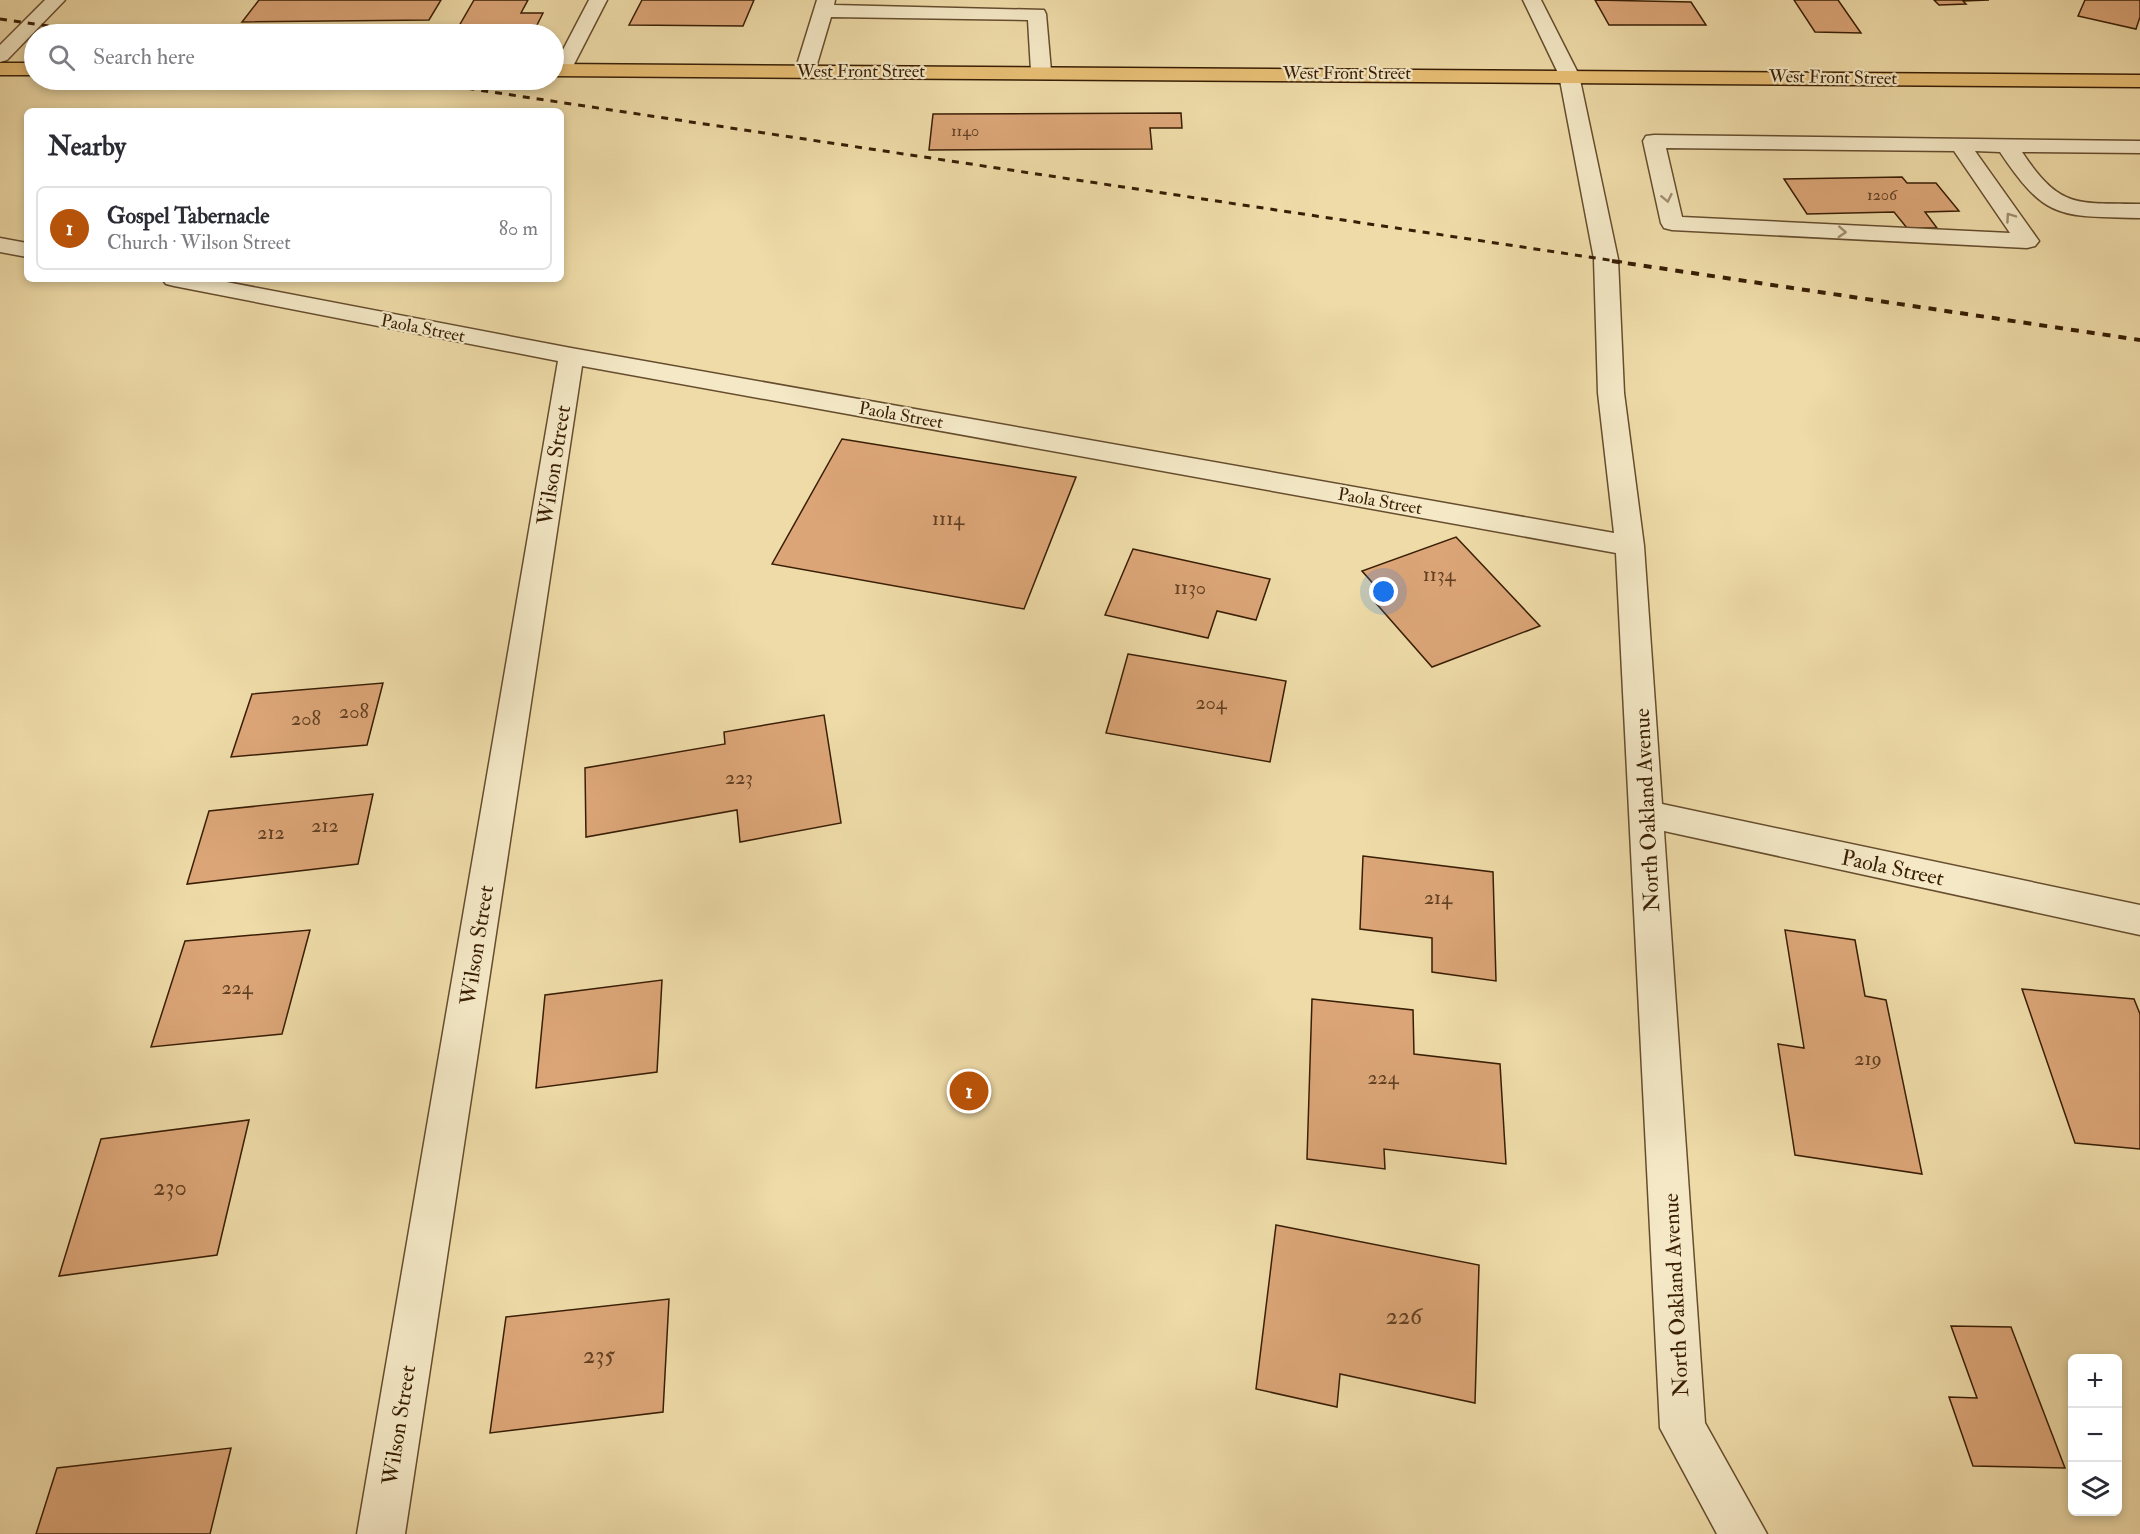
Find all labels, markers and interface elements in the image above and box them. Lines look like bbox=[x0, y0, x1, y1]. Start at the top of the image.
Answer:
search box bbox=[24, 24, 564, 90]
icon: search bbox=[45, 41, 78, 74]
text: Search here bbox=[93, 43, 195, 71]
street label: West Front Street bbox=[796, 60, 925, 83]
street label: West Front Street bbox=[1282, 62, 1411, 85]
street label: West Front Street bbox=[1768, 65, 1898, 90]
house number: 1140 bbox=[951, 121, 979, 141]
text: Nearby bbox=[48, 131, 126, 163]
house number: 1206 bbox=[1867, 185, 1898, 205]
one-way arrow bbox=[1659, 193, 1672, 203]
text: Gospel Tabernacle bbox=[107, 202, 269, 230]
one-way arrow bbox=[2006, 212, 2017, 223]
text: 1 bbox=[66, 216, 73, 241]
text: 80 m bbox=[499, 216, 538, 241]
one-way arrow bbox=[1837, 225, 1846, 238]
text: Church · Wilson Street bbox=[107, 230, 291, 255]
street label: Paola Street bbox=[379, 309, 467, 348]
street label: Paola Street bbox=[857, 397, 945, 434]
street label: Wilson Street bbox=[531, 403, 577, 528]
street label: Paola Street bbox=[1336, 483, 1424, 520]
house number: 1114 bbox=[932, 506, 965, 531]
house number: 1134 bbox=[1423, 562, 1457, 587]
house number: 1130 bbox=[1174, 575, 1206, 600]
your location bbox=[1369, 577, 1398, 606]
house number: 204 bbox=[1195, 690, 1228, 715]
house number: 208 bbox=[339, 699, 369, 724]
house number: 208 bbox=[291, 706, 321, 731]
street label: North Oakland Avenue bbox=[1628, 707, 1666, 912]
house number: 223 bbox=[725, 765, 753, 790]
house number: 212 bbox=[311, 813, 339, 838]
house number: 212 bbox=[257, 820, 285, 845]
street label: Paola Street bbox=[1839, 843, 1947, 893]
street label: Wilson Street bbox=[454, 883, 500, 1008]
house number: 214 bbox=[1424, 885, 1453, 910]
house number: 224 bbox=[221, 975, 254, 1000]
house number: 219 bbox=[1854, 1046, 1882, 1071]
house number: 224 bbox=[1367, 1065, 1400, 1090]
pin: 1 bbox=[950, 1068, 988, 1114]
house number: 230 bbox=[153, 1172, 187, 1203]
street label: North Oakland Avenue bbox=[1657, 1192, 1695, 1397]
house number: 226 bbox=[1386, 1301, 1424, 1332]
house number: 235 bbox=[583, 1340, 615, 1371]
map controls bbox=[2068, 1354, 2122, 1516]
button: + bbox=[2068, 1354, 2122, 1408]
street label: Wilson Street bbox=[376, 1363, 422, 1488]
button: − bbox=[2068, 1408, 2122, 1462]
button: layers bbox=[2068, 1462, 2122, 1516]

